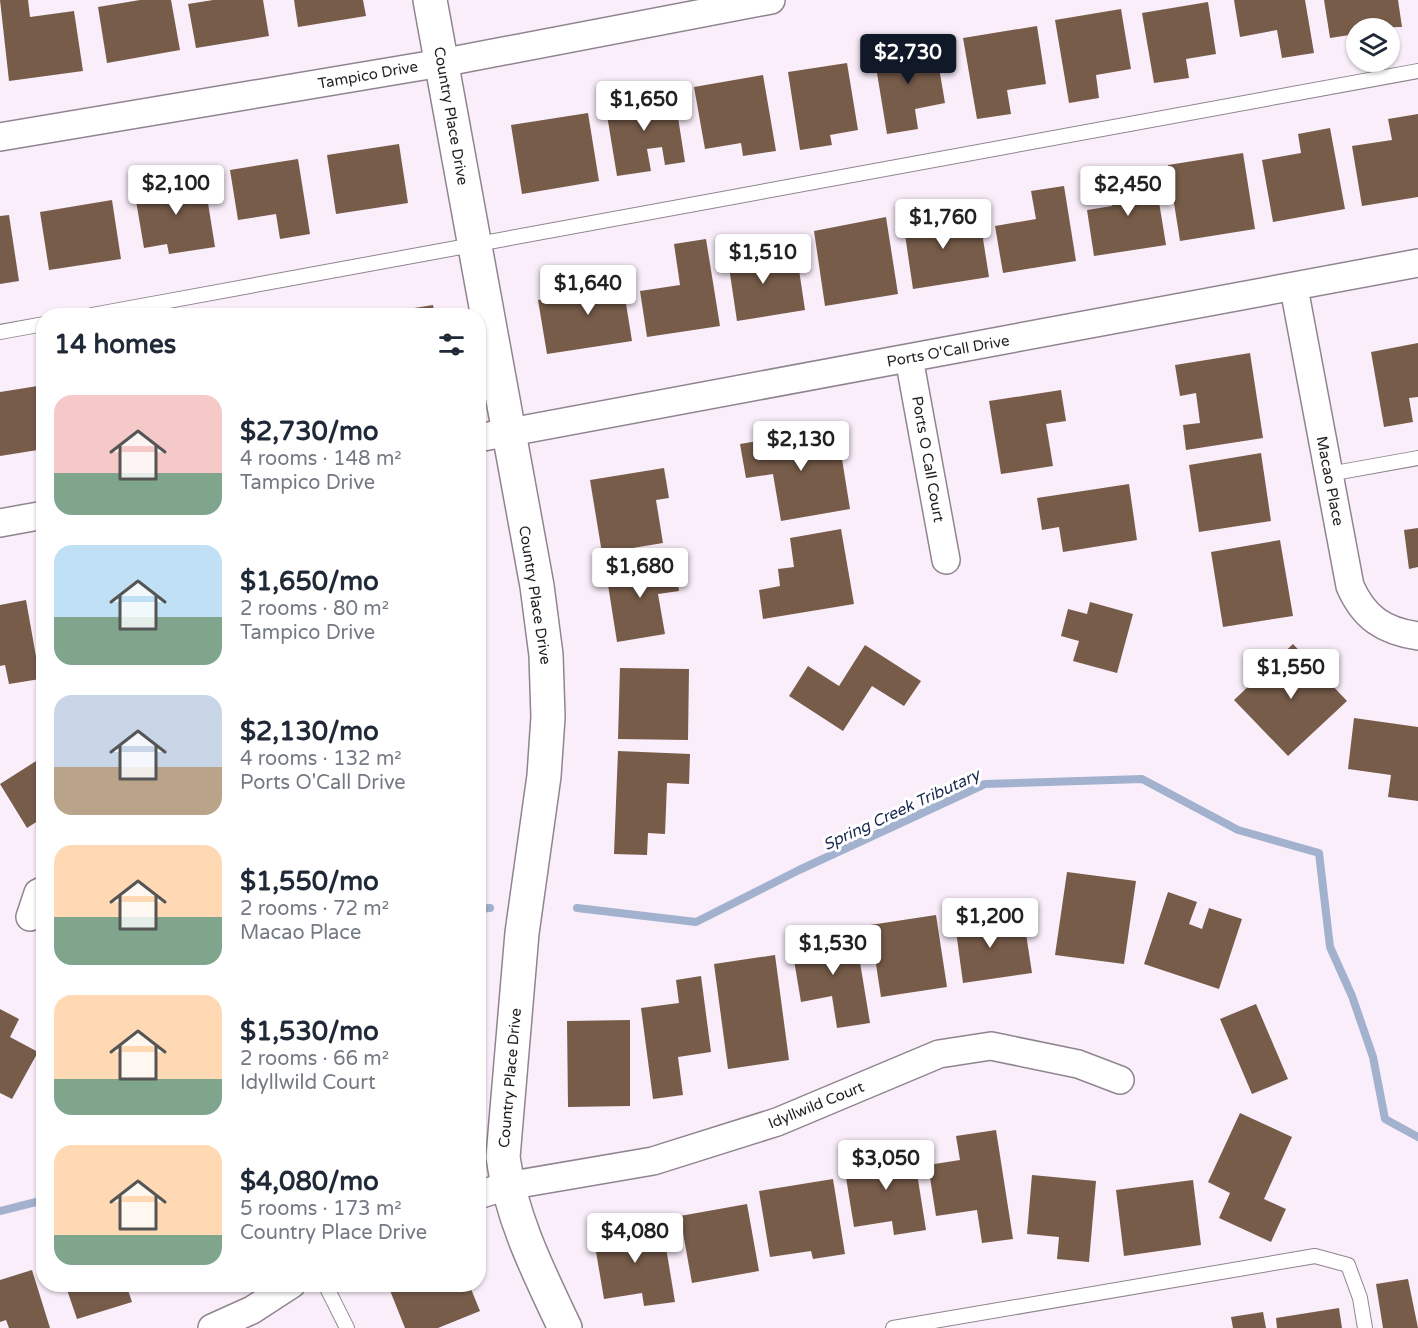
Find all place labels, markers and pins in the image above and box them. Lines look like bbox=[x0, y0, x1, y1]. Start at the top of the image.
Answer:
pin: $2,730 bbox=[859, 34, 957, 85]
pin: $1,650 bbox=[595, 81, 693, 132]
pin: $2,100 bbox=[127, 165, 225, 216]
pin: $2,450 bbox=[1079, 166, 1177, 217]
pin: $1,760 bbox=[894, 199, 992, 250]
pin: $1,510 bbox=[714, 234, 812, 285]
pin: $1,640 bbox=[539, 265, 637, 316]
pin: $2,130 bbox=[752, 421, 850, 472]
pin: $1,680 bbox=[591, 548, 689, 599]
pin: $1,550 bbox=[1242, 649, 1340, 700]
pin: $1,200 bbox=[941, 898, 1039, 949]
pin: $1,530 bbox=[784, 925, 882, 976]
pin: $3,050 bbox=[837, 1140, 935, 1191]
pin: $4,080 bbox=[586, 1213, 684, 1264]

